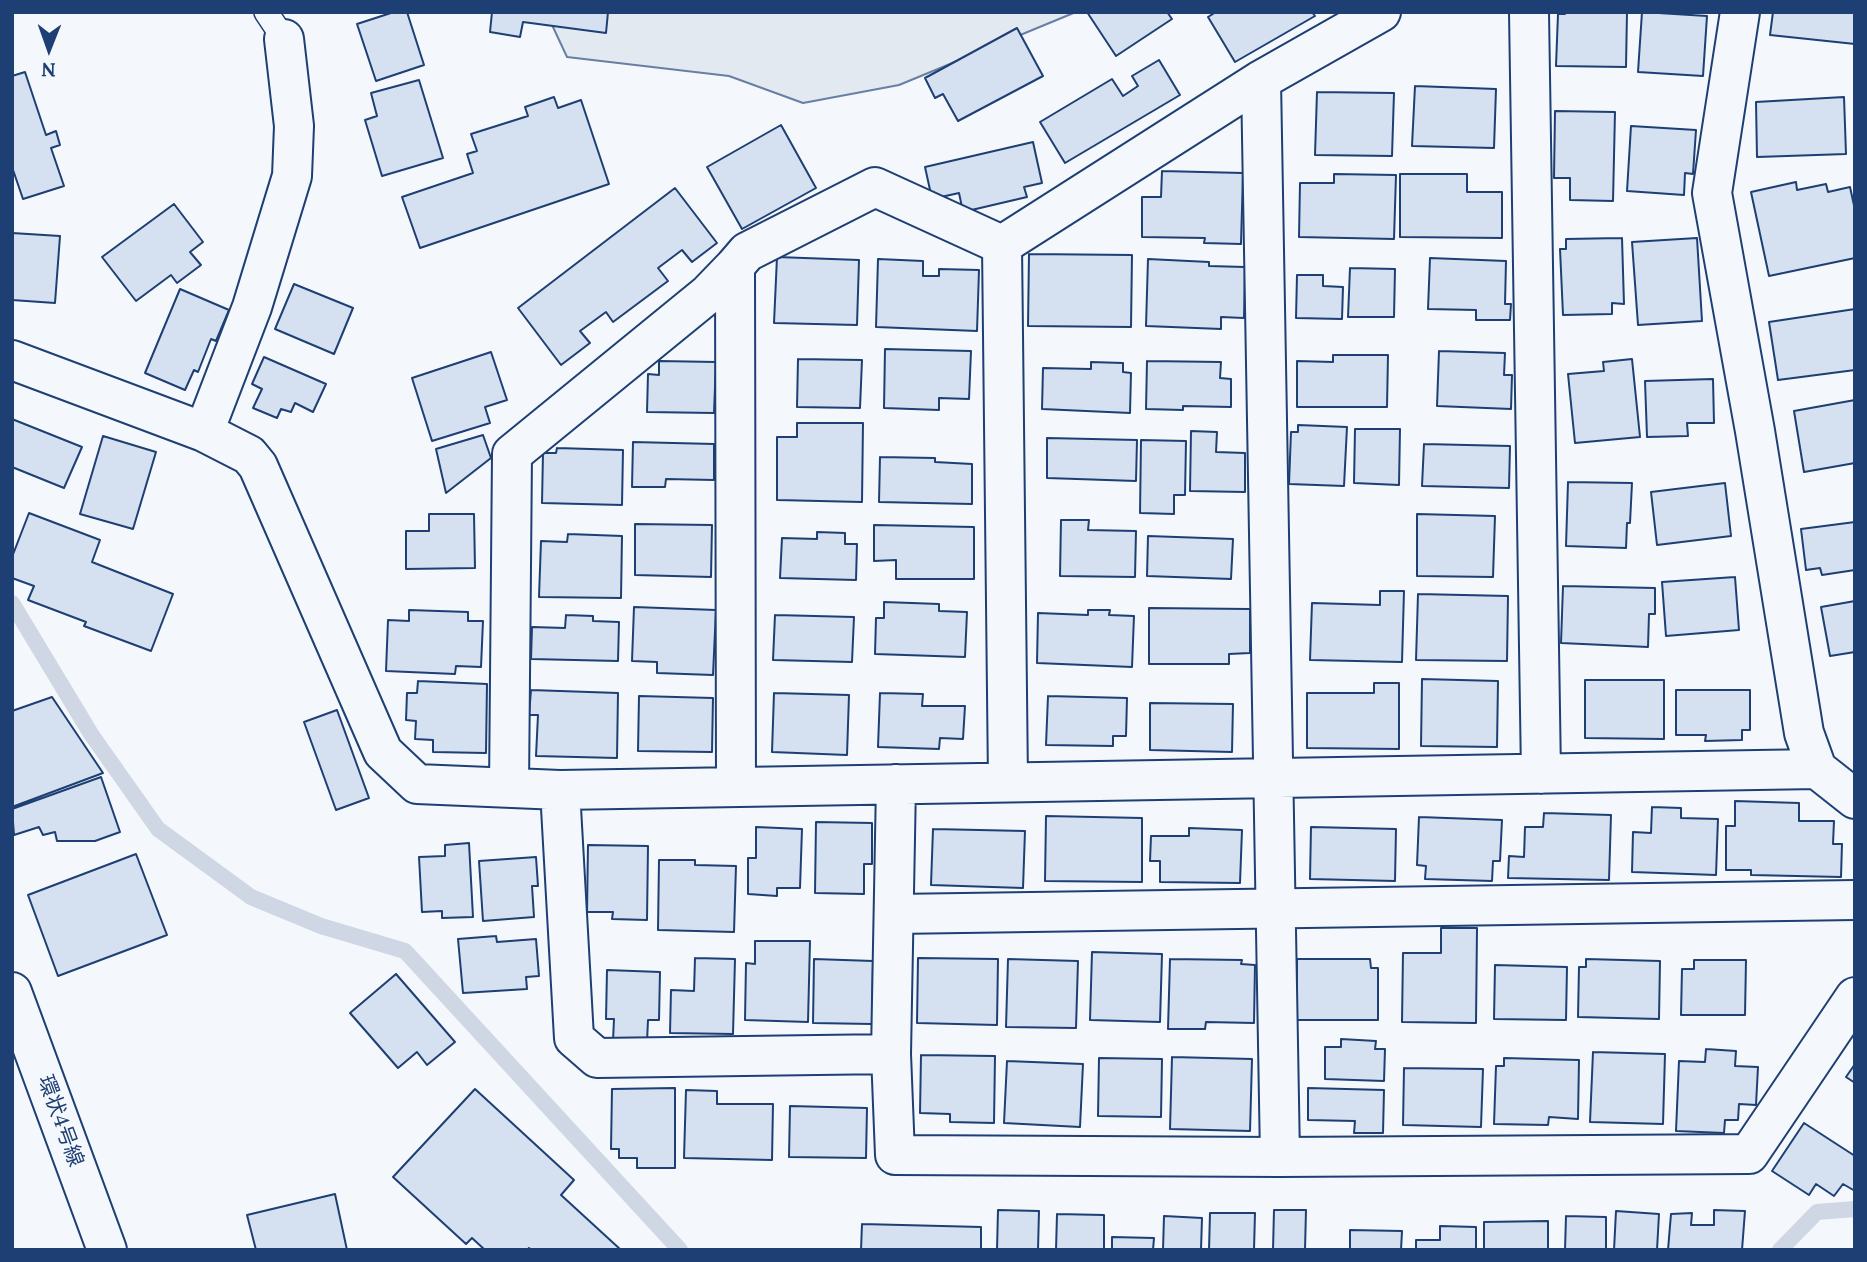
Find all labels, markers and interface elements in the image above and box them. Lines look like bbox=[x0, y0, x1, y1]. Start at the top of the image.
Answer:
north arrow bbox=[14, 14, 84, 84]
text: N bbox=[41, 58, 56, 82]
street label: 環状4号線 bbox=[32, 1072, 88, 1170]

